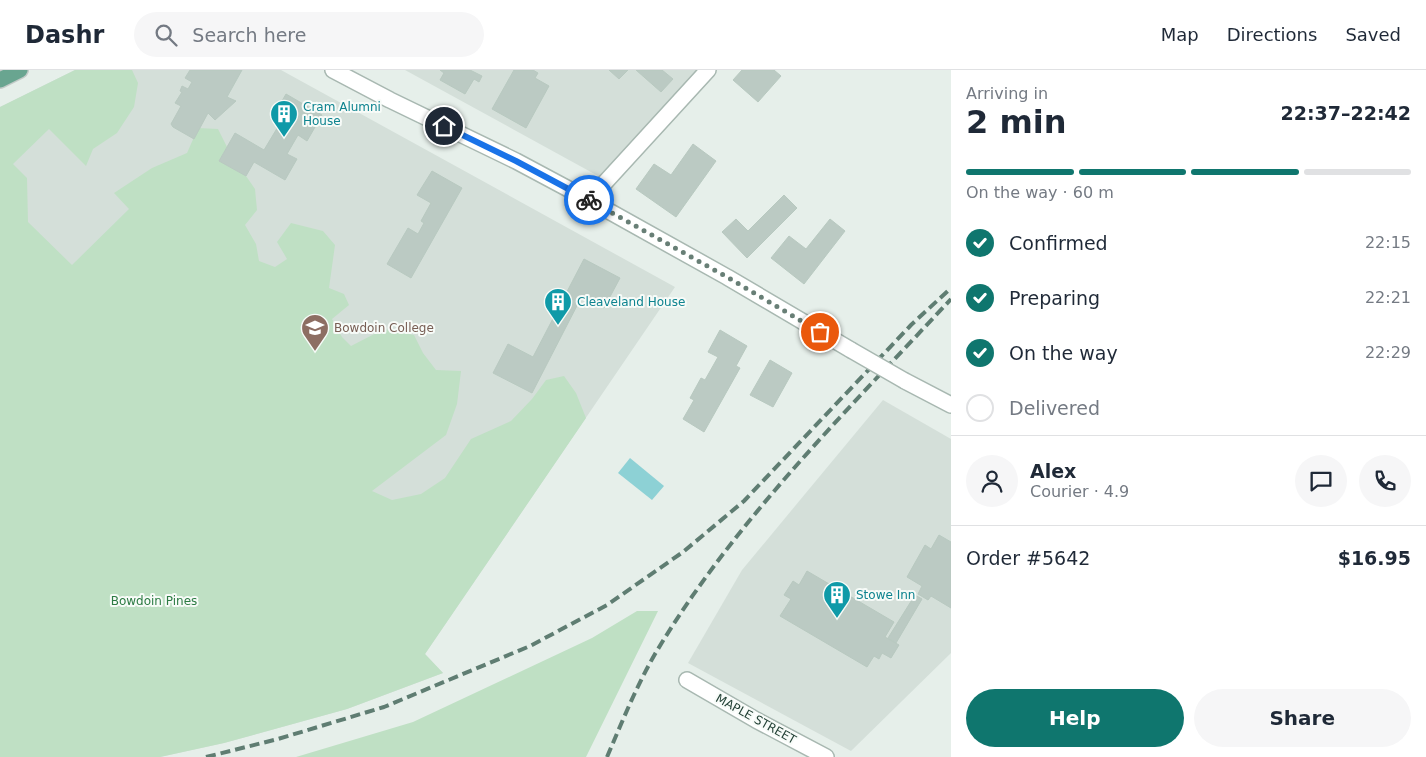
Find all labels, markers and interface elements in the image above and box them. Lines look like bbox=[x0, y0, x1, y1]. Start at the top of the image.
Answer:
search box bbox=[134, 12, 484, 57]
text: Dashr bbox=[25, 21, 104, 49]
icon: search bbox=[152, 21, 180, 49]
text: Search here bbox=[192, 24, 306, 46]
text: Map bbox=[1161, 24, 1199, 45]
text: Directions bbox=[1227, 24, 1317, 45]
text: Saved bbox=[1345, 24, 1401, 45]
text: Arriving in bbox=[966, 84, 1048, 103]
building icon: Cram Alumni House bbox=[269, 99, 299, 138]
place label: Cram Alumni House bbox=[303, 100, 381, 128]
text: 22:37–22:42 bbox=[1281, 102, 1411, 124]
text: 2 min bbox=[966, 103, 1067, 141]
pin bbox=[423, 105, 465, 147]
icon: home bbox=[430, 112, 458, 140]
courier bbox=[564, 175, 614, 225]
text: On the way · 60 m bbox=[966, 183, 1114, 202]
icon: bike bbox=[575, 186, 603, 214]
icon: check bbox=[966, 229, 994, 257]
text: Confirmed bbox=[1009, 232, 1108, 254]
text: 22:15 bbox=[1365, 233, 1411, 252]
icon: check bbox=[966, 284, 994, 312]
building icon: Cleaveland House bbox=[543, 287, 573, 326]
text: Preparing bbox=[1009, 287, 1100, 309]
text: 22:21 bbox=[1365, 288, 1411, 307]
place label: Cleaveland House bbox=[577, 295, 685, 309]
pin bbox=[799, 311, 841, 353]
school or university icon: Bowdoin College bbox=[300, 313, 330, 352]
icon: bag bbox=[806, 318, 834, 346]
place label: Bowdoin College bbox=[334, 321, 434, 335]
icon: check bbox=[966, 339, 994, 367]
text: On the way bbox=[1009, 342, 1118, 364]
text: 22:29 bbox=[1365, 343, 1411, 362]
text: Delivered bbox=[1009, 397, 1100, 419]
button: person bbox=[966, 455, 1018, 507]
button: chat bbox=[1295, 455, 1347, 507]
button: phone bbox=[1359, 455, 1411, 507]
text: Alex bbox=[1030, 460, 1076, 482]
text: Courier · 4.9 bbox=[1030, 482, 1129, 501]
text: Order #5642 bbox=[966, 547, 1090, 569]
text: $16.95 bbox=[1338, 547, 1411, 569]
building icon: Stowe Inn bbox=[822, 580, 852, 619]
place label: Stowe Inn bbox=[856, 588, 915, 602]
park label: Bowdoin Pines bbox=[111, 594, 197, 608]
button: Help bbox=[966, 689, 1184, 747]
button: Share bbox=[1194, 689, 1411, 747]
street label: MAPLE STREET bbox=[713, 691, 799, 747]

